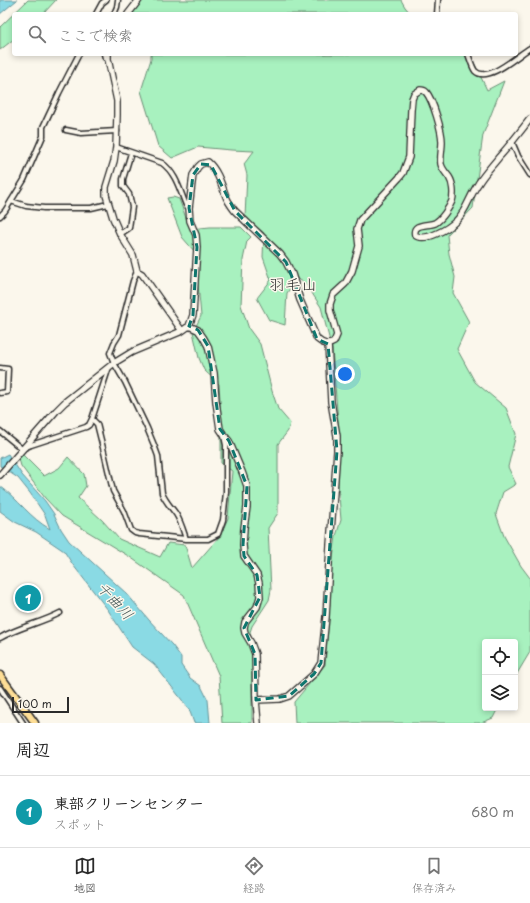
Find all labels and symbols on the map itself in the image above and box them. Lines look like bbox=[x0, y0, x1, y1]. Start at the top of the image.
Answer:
district label: 羽毛山 bbox=[269, 271, 317, 295]
your location bbox=[335, 364, 355, 384]
water label: 千曲川 bbox=[92, 576, 140, 624]
pin: 1 bbox=[15, 583, 41, 613]
scale bar bbox=[12, 695, 69, 714]

